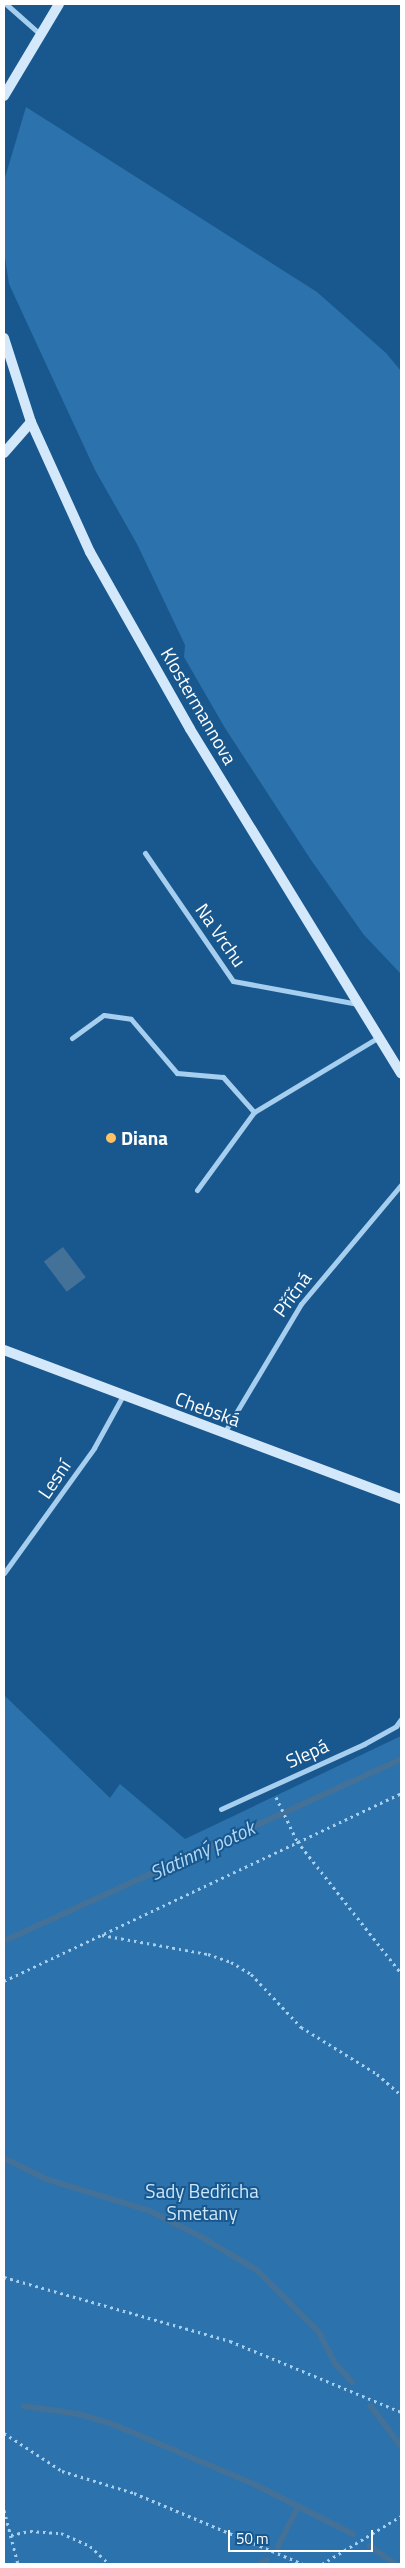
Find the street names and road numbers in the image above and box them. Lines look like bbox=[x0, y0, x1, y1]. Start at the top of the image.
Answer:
street label: Klostermannova bbox=[156, 644, 242, 768]
street label: Na Vrchu bbox=[191, 899, 251, 971]
street label: Příčná bbox=[268, 1267, 316, 1321]
street label: Chebská bbox=[172, 1387, 244, 1431]
street label: Lesní bbox=[33, 1455, 75, 1503]
street label: Slepá bbox=[282, 1734, 332, 1772]

